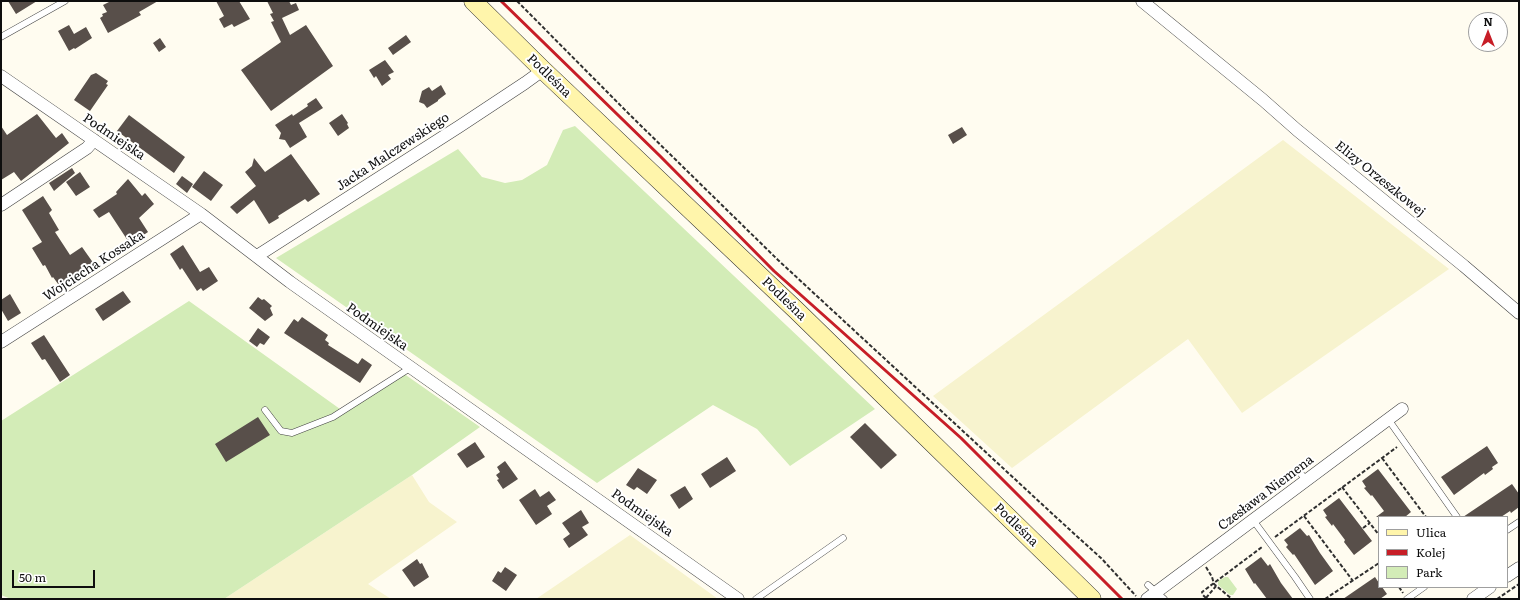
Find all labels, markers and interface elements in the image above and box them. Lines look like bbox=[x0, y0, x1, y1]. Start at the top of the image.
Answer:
north arrow bbox=[1468, 12, 1508, 52]
text: N bbox=[1483, 13, 1493, 29]
street label: Podleśna bbox=[524, 51, 574, 101]
street label: Podmiejska bbox=[80, 110, 148, 164]
street label: Jacka Malczewskiego bbox=[334, 110, 452, 194]
street label: Elizy Orzeszkowej bbox=[1332, 138, 1428, 220]
street label: Wojciecha Kossaka bbox=[40, 227, 148, 305]
street label: Podleśna bbox=[759, 274, 809, 324]
street label: Podmiejska bbox=[343, 300, 411, 354]
street label: Czesława Niemena bbox=[1215, 452, 1317, 534]
street label: Podmiejska bbox=[608, 486, 676, 540]
street label: Podleśna bbox=[991, 500, 1041, 550]
legend bbox=[1378, 516, 1508, 588]
text: Ulica bbox=[1416, 523, 1446, 541]
text: Kolej bbox=[1416, 543, 1446, 561]
scale bar bbox=[14, 562, 97, 588]
text: Park bbox=[1416, 563, 1442, 581]
text: 50 m bbox=[19, 568, 46, 586]

